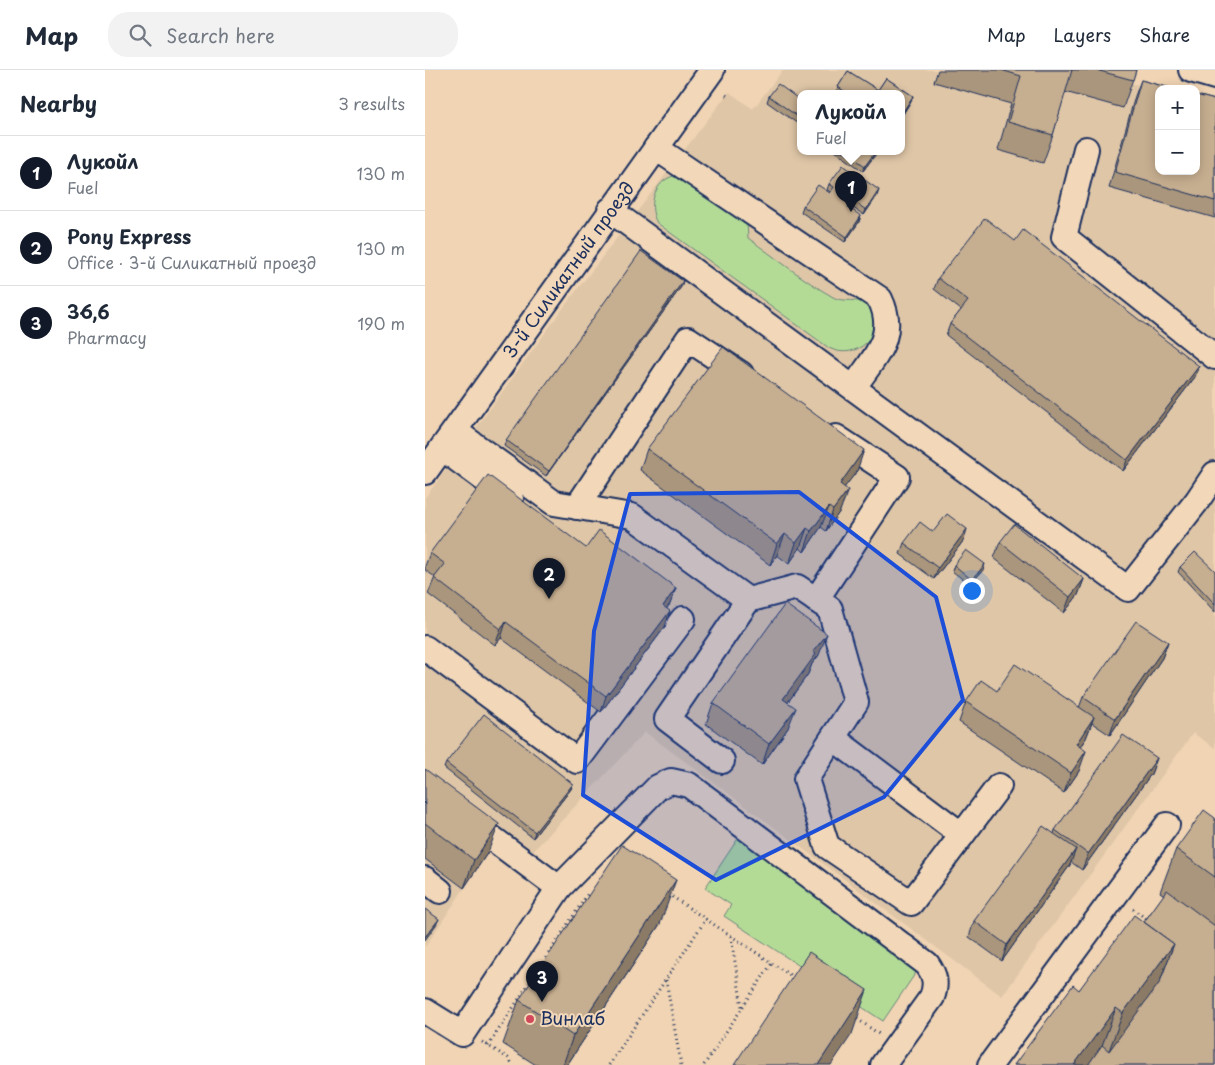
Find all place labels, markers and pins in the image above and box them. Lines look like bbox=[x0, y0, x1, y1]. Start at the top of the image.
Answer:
pin: 1 bbox=[835, 171, 867, 212]
pin: 2 bbox=[533, 558, 565, 599]
pin: 3 bbox=[526, 961, 558, 1002]
place label: Винлаб bbox=[540, 1004, 606, 1031]
marker: Винлаб bbox=[524, 1013, 536, 1025]

